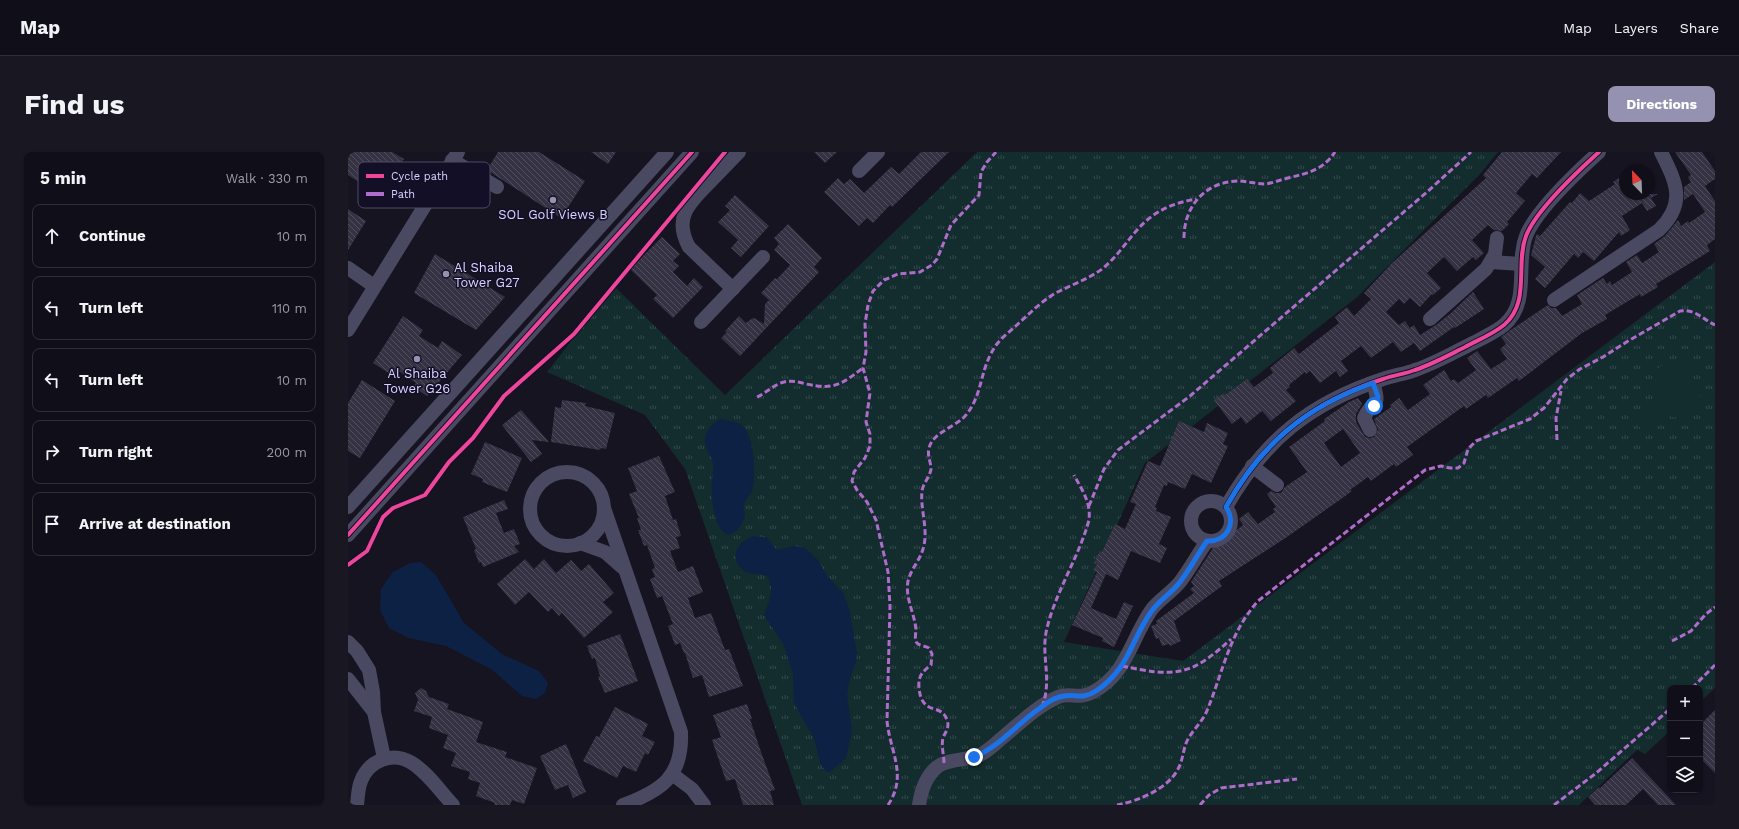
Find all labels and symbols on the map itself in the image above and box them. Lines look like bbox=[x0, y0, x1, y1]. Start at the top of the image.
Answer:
legend bbox=[358, 162, 490, 208]
north arrow bbox=[1619, 164, 1655, 200]
text: Cycle path bbox=[391, 170, 448, 183]
text: Path bbox=[391, 188, 415, 201]
marker: SOL Golf Views B bbox=[548, 195, 558, 205]
place label: SOL Golf Views B bbox=[498, 207, 608, 222]
place label: Al Shaiba Tower G27 bbox=[454, 260, 520, 290]
marker: Al Shaiba Tower G27 bbox=[441, 269, 451, 279]
marker: Al Shaiba Tower G26 bbox=[412, 354, 422, 364]
place label: Al Shaiba Tower G26 bbox=[384, 366, 450, 396]
route start bbox=[1365, 397, 1383, 415]
route end bbox=[965, 748, 983, 766]

